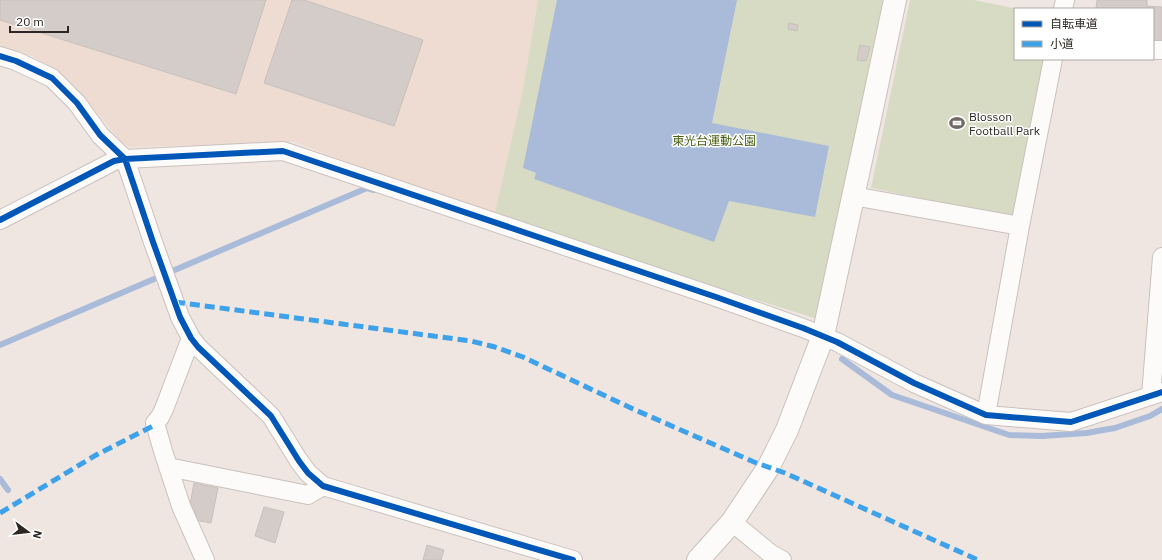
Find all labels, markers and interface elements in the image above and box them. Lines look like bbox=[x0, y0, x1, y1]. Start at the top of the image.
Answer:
scale bar bbox=[10, 8, 68, 34]
legend bbox=[1014, 8, 1154, 60]
text: 20 m bbox=[16, 14, 44, 29]
text: 自転車道 bbox=[1050, 16, 1098, 31]
text: 小道 bbox=[1050, 36, 1074, 51]
place label: Blosson Football Park bbox=[969, 109, 1041, 138]
sports icon: Blosson Football Park bbox=[948, 114, 966, 132]
park label: 東光台運動公園 bbox=[672, 133, 756, 148]
north arrow bbox=[8, 512, 48, 552]
text: N bbox=[30, 529, 45, 540]

